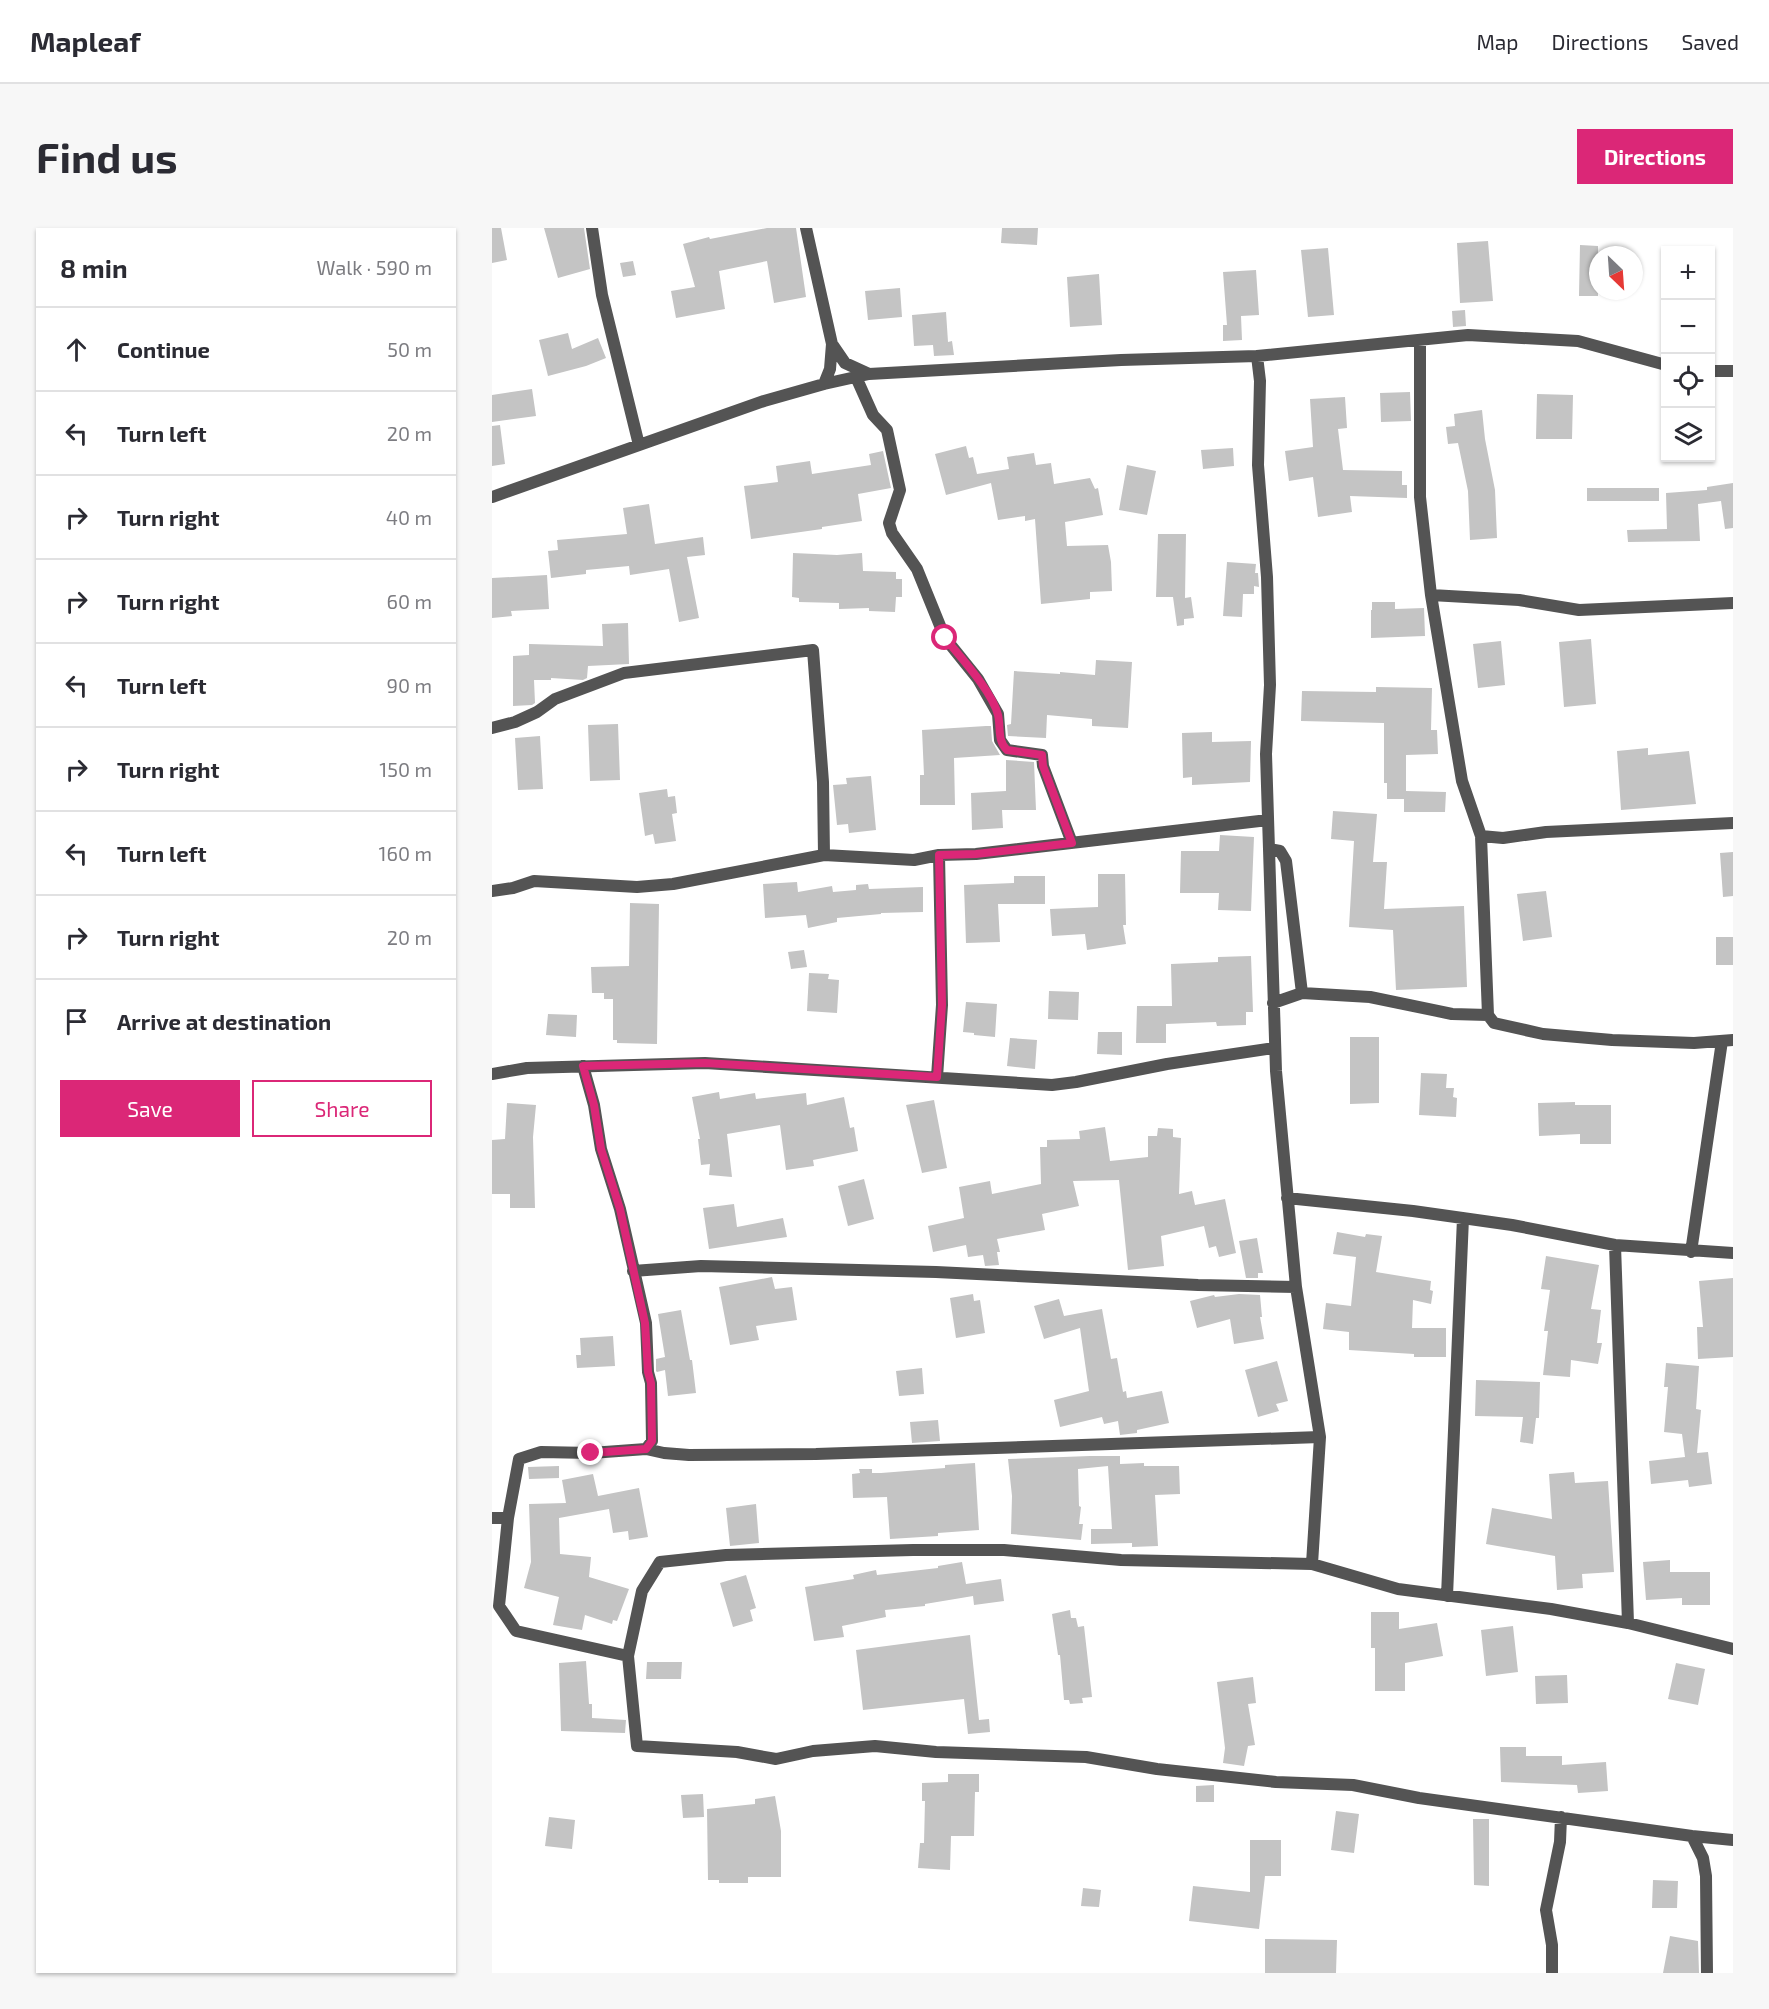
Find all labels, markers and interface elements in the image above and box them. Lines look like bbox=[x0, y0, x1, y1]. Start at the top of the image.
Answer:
text: Mapleaf bbox=[30, 24, 141, 58]
text: Map bbox=[1476, 29, 1519, 54]
text: Directions bbox=[1552, 29, 1648, 54]
text: Saved bbox=[1681, 29, 1739, 54]
button: Directions bbox=[1577, 129, 1733, 184]
text: Find us bbox=[36, 131, 178, 181]
north arrow bbox=[1589, 246, 1643, 300]
map controls bbox=[1661, 246, 1715, 462]
button: + bbox=[1661, 246, 1715, 300]
text: 8 min bbox=[60, 252, 128, 283]
text: Walk · 590 m bbox=[317, 255, 432, 279]
button: − bbox=[1661, 300, 1715, 354]
icon: ahead bbox=[60, 333, 93, 366]
text: Continue bbox=[117, 336, 210, 362]
text: 50 m bbox=[387, 337, 432, 361]
button: locate bbox=[1661, 354, 1715, 408]
button: layers bbox=[1661, 408, 1715, 462]
icon: left bbox=[60, 417, 93, 450]
text: Turn left bbox=[117, 420, 206, 446]
text: 20 m bbox=[387, 421, 432, 445]
icon: right bbox=[60, 501, 93, 534]
text: Turn right bbox=[117, 504, 219, 530]
text: 40 m bbox=[386, 505, 432, 529]
icon: right bbox=[60, 585, 93, 618]
text: Turn right bbox=[117, 588, 219, 614]
text: 60 m bbox=[387, 589, 432, 613]
route start bbox=[931, 624, 957, 650]
icon: left bbox=[60, 669, 93, 702]
text: Turn left bbox=[117, 672, 206, 698]
text: 90 m bbox=[387, 673, 432, 697]
icon: right bbox=[60, 753, 93, 786]
text: Turn right bbox=[117, 756, 219, 782]
text: 150 m bbox=[379, 757, 432, 781]
icon: left bbox=[60, 837, 93, 870]
text: Turn left bbox=[117, 840, 206, 866]
text: 160 m bbox=[379, 841, 432, 865]
icon: right bbox=[60, 921, 93, 954]
text: Turn right bbox=[117, 924, 219, 950]
text: 20 m bbox=[387, 925, 432, 949]
icon: arrive bbox=[60, 1005, 93, 1038]
text: Arrive at destination bbox=[117, 1008, 331, 1034]
button: Save bbox=[60, 1080, 240, 1137]
button: Share bbox=[252, 1080, 432, 1137]
route end bbox=[577, 1439, 603, 1465]

